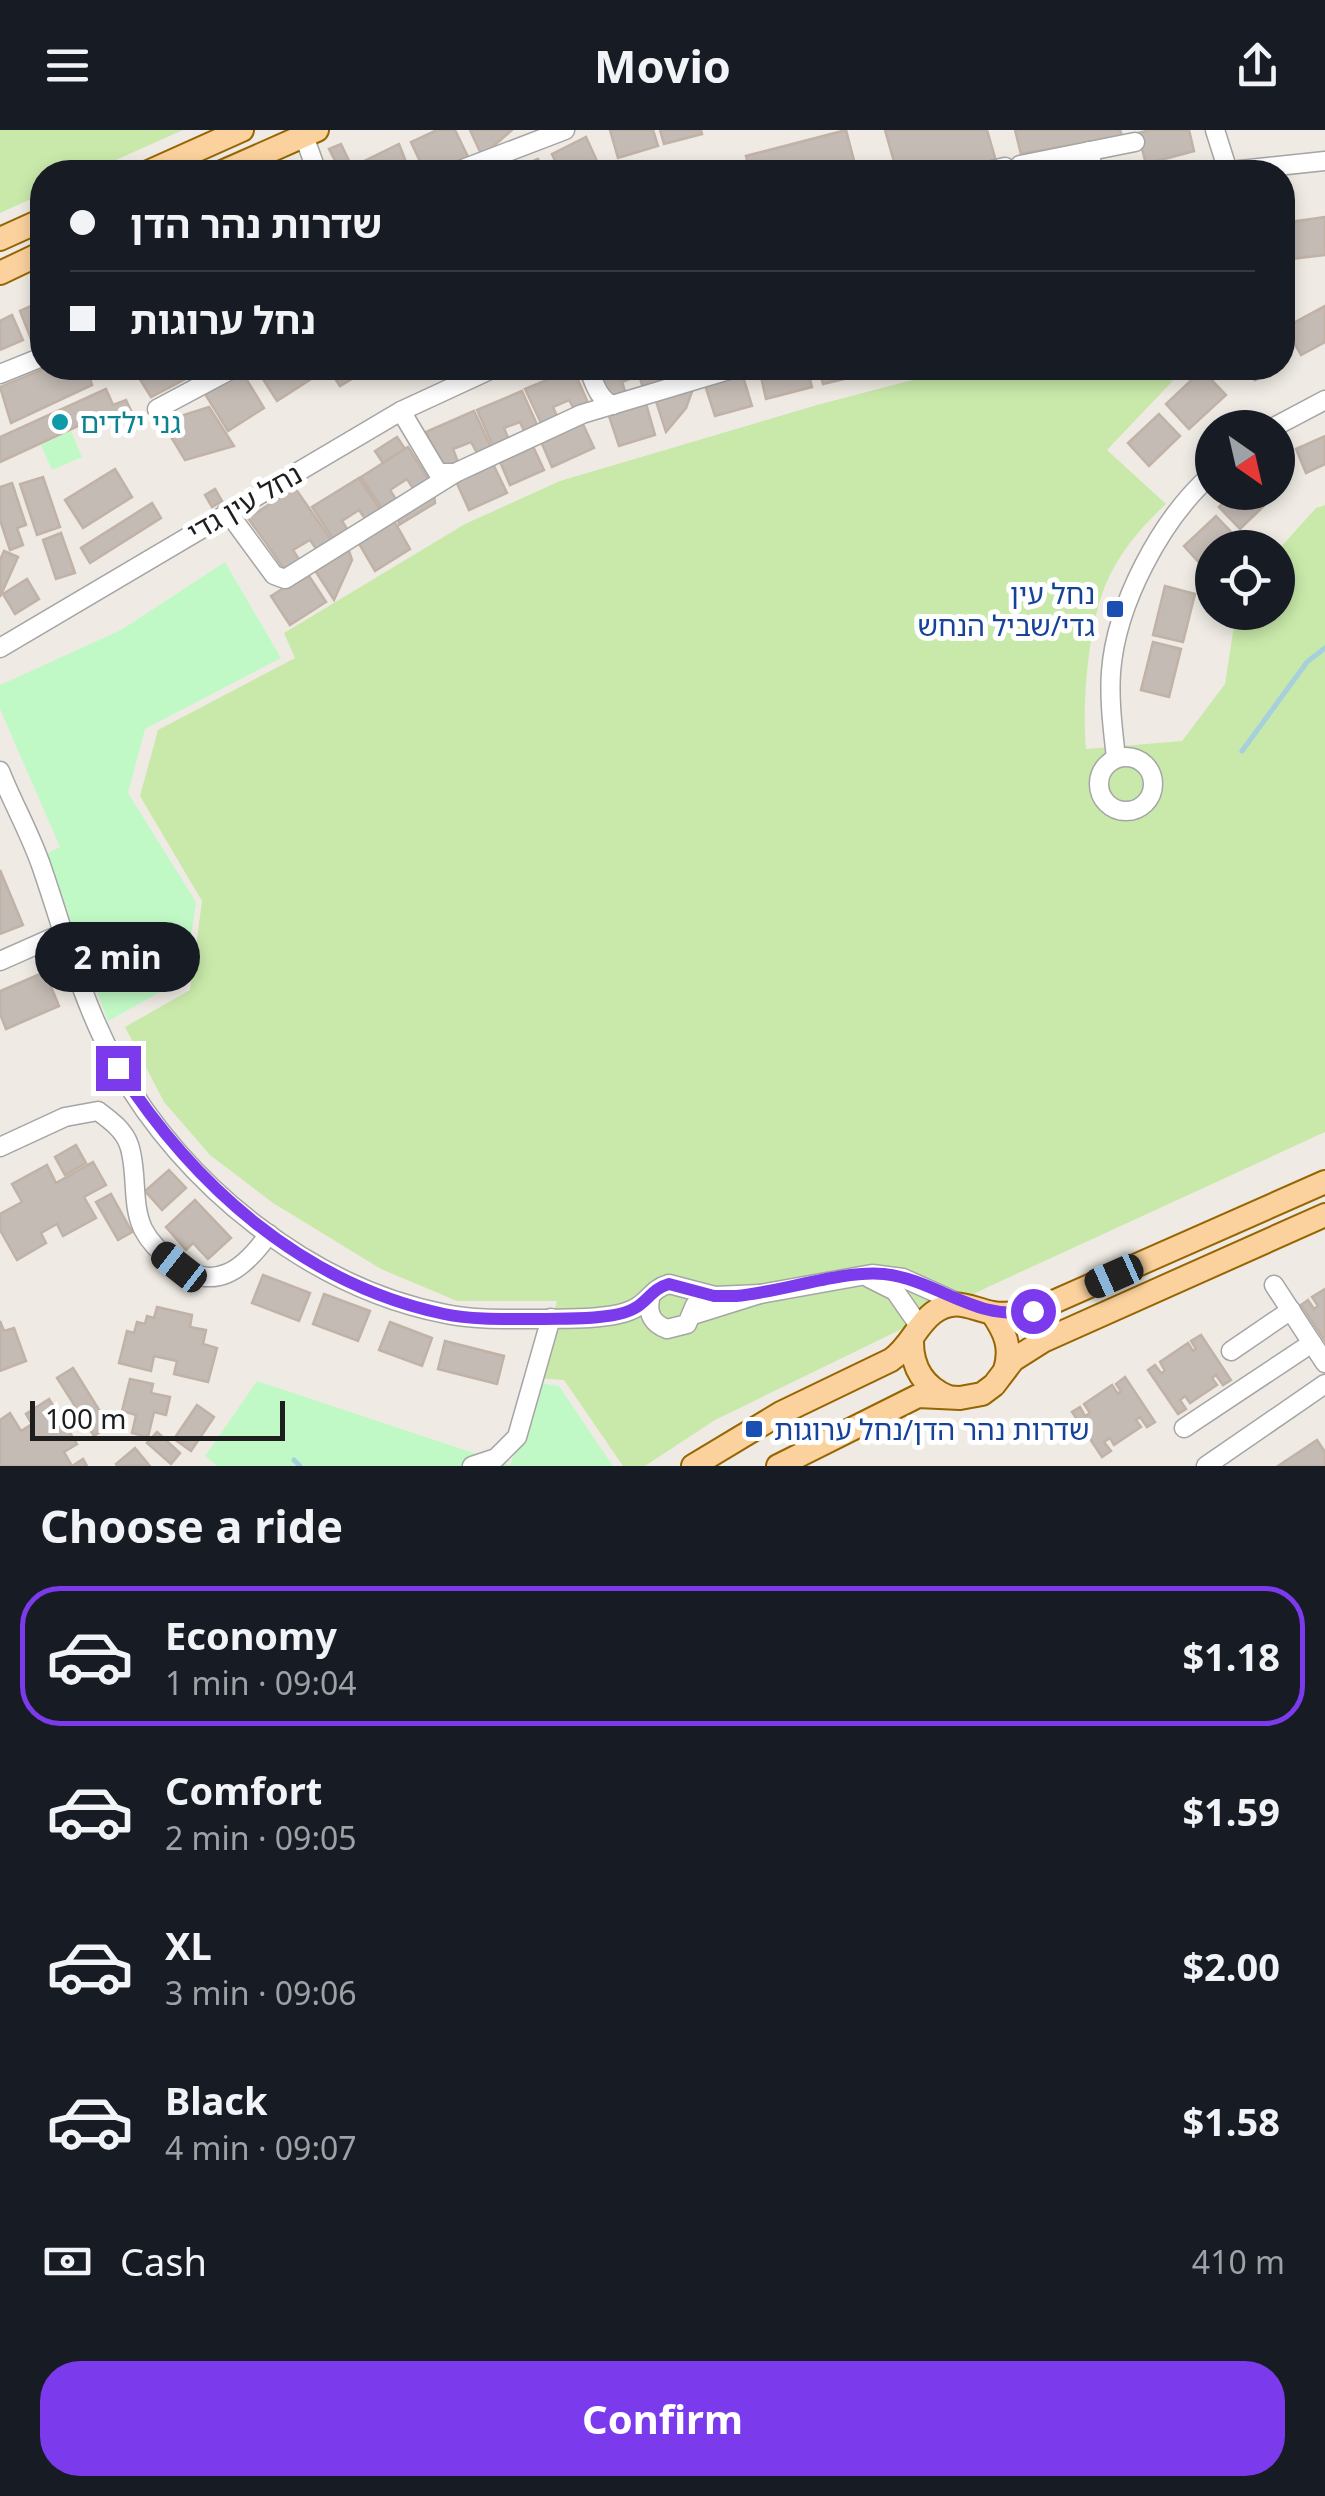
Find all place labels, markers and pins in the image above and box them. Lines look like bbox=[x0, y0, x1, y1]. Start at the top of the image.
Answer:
place label: גני ילדים bbox=[80, 403, 181, 441]
marker: גני ילדים bbox=[49, 411, 71, 433]
place label: נחל עין גדי/שביל הנחש bbox=[918, 574, 1095, 644]
marker: נחל עין גדי/שביל הנחש bbox=[1104, 598, 1126, 620]
place label: שדרות נהר הדן/נחל ערוגות bbox=[774, 1410, 1089, 1448]
marker: שדרות נהר הדן/נחל ערוגות bbox=[743, 1418, 765, 1440]

